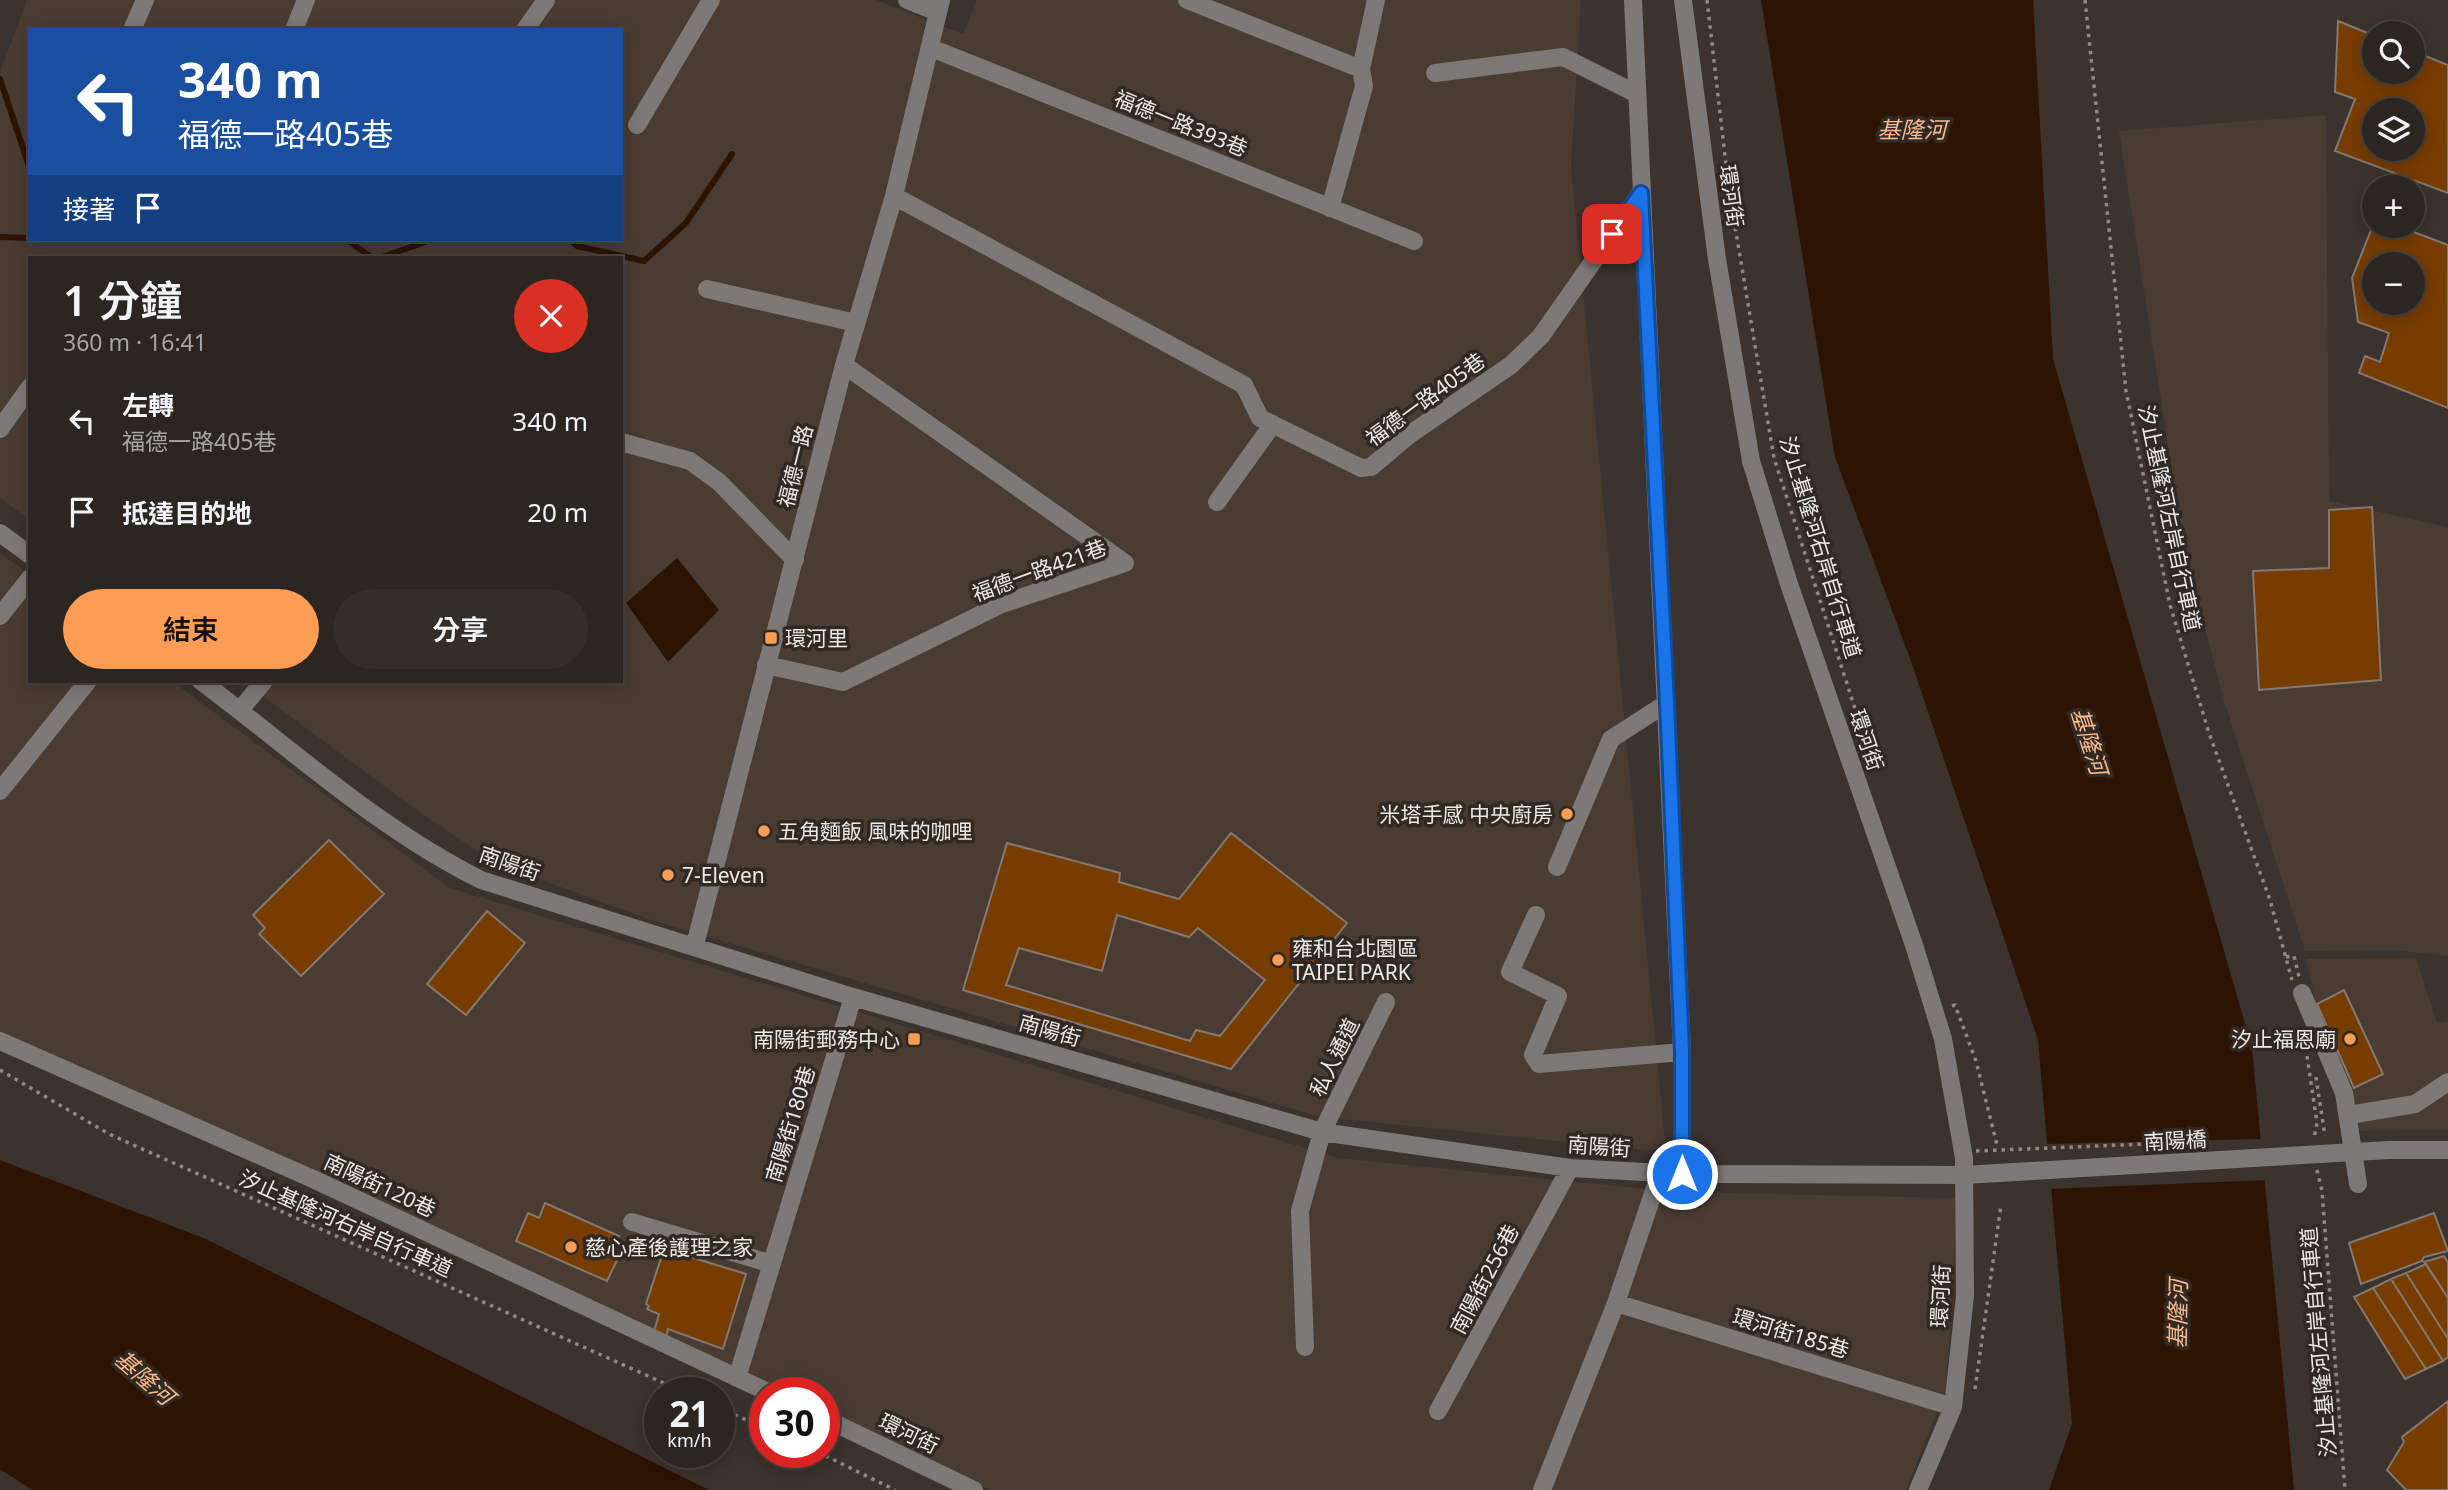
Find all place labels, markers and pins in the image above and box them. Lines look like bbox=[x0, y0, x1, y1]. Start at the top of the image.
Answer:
pin bbox=[1582, 204, 1642, 264]
place label: 環河里 bbox=[785, 624, 848, 652]
marker: 環河里 bbox=[763, 630, 779, 646]
place label: 米塔手感 中央廚房 bbox=[1380, 800, 1553, 828]
marker: 米塔手感 中央廚房 bbox=[1559, 806, 1575, 822]
place label: 五角麵飯 風味的咖哩 bbox=[778, 817, 972, 845]
marker: 五角麵飯 風味的咖哩 bbox=[756, 823, 772, 839]
place label: 7-Eleven bbox=[682, 861, 765, 889]
marker: 7-Eleven bbox=[660, 867, 676, 883]
place label: 雍和台北園區 TAIPEI PARK bbox=[1292, 934, 1418, 986]
marker: 雍和台北園區 TAIPEI PARK bbox=[1270, 952, 1286, 968]
place label: 南陽街郵務中心 bbox=[753, 1025, 900, 1053]
place label: 汐止福恩廟 bbox=[2231, 1025, 2336, 1053]
marker: 南陽街郵務中心 bbox=[906, 1031, 922, 1047]
marker: 汐止福恩廟 bbox=[2342, 1031, 2358, 1047]
place label: 慈心產後護理之家 bbox=[585, 1233, 753, 1261]
marker: 慈心產後護理之家 bbox=[563, 1239, 579, 1255]

